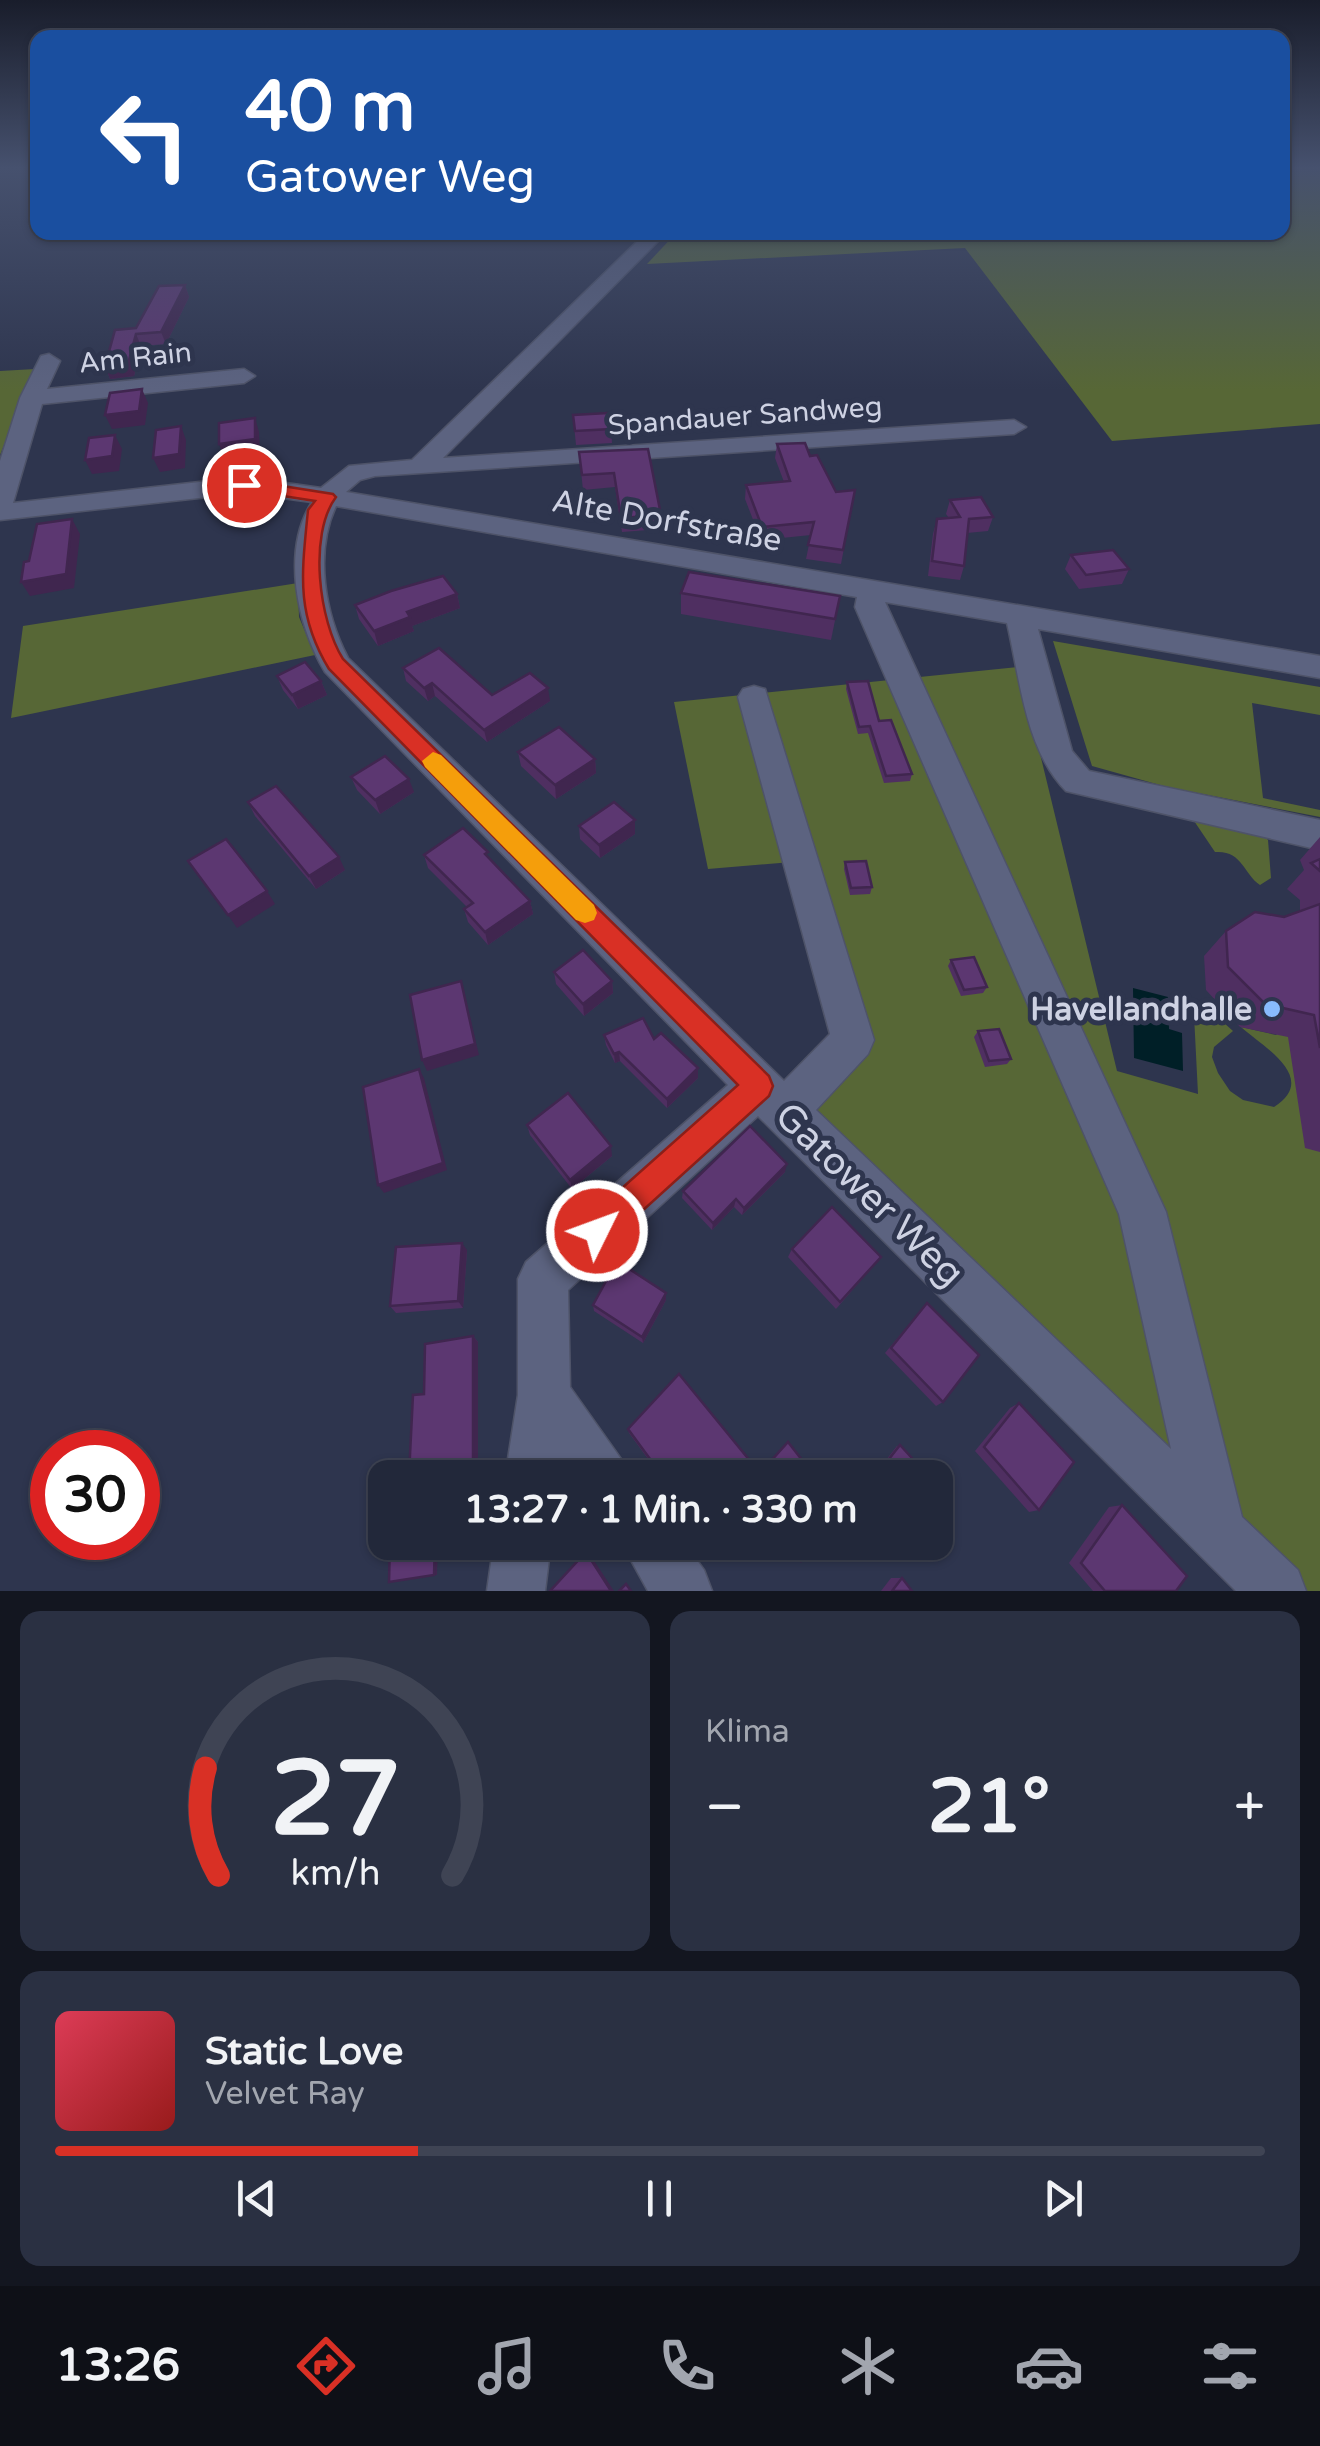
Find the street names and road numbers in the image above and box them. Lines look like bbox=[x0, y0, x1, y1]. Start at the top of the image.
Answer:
street label: Am Rain bbox=[77, 335, 193, 381]
street label: Spandauer Sandweg bbox=[607, 389, 883, 443]
street label: Alte Dorfstraße bbox=[549, 482, 785, 560]
street label: Gatower Weg bbox=[765, 1093, 973, 1296]

